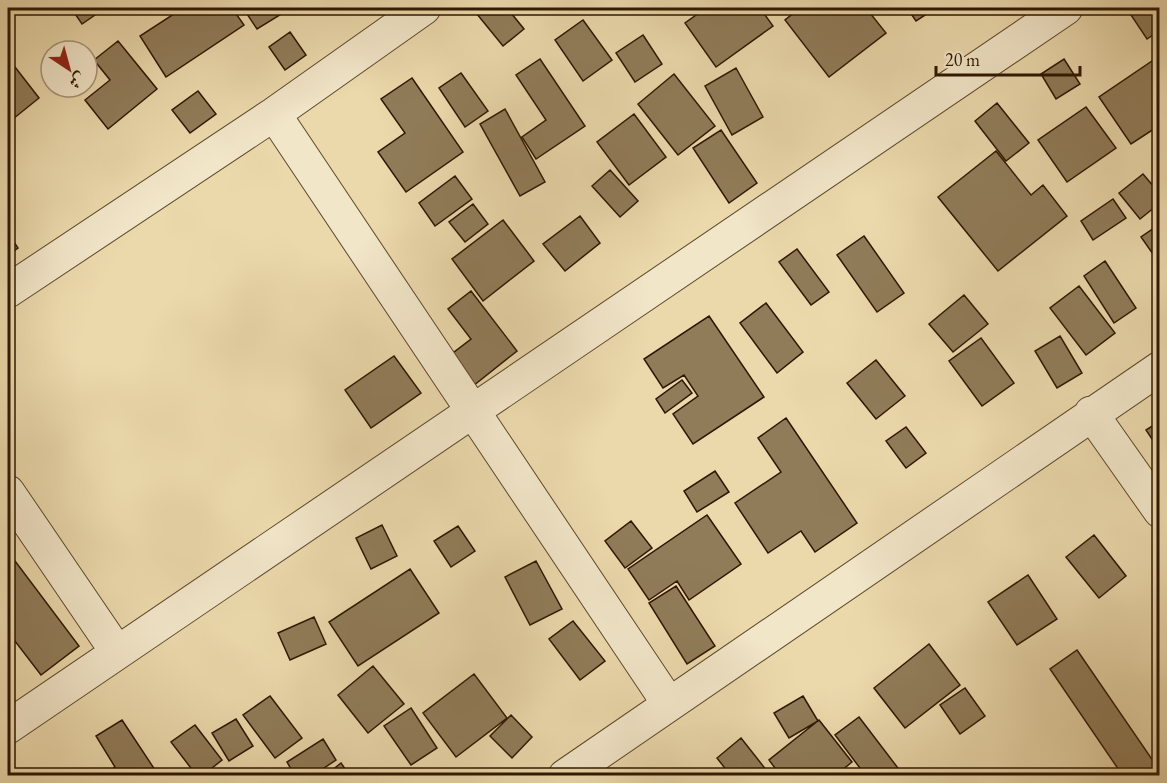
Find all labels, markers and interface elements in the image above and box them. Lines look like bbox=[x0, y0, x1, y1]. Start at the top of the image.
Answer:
north arrow bbox=[39, 39, 99, 99]
scale bar bbox=[936, 39, 1080, 77]
text: 20 m bbox=[945, 48, 980, 71]
text: ش bbox=[65, 68, 90, 94]

